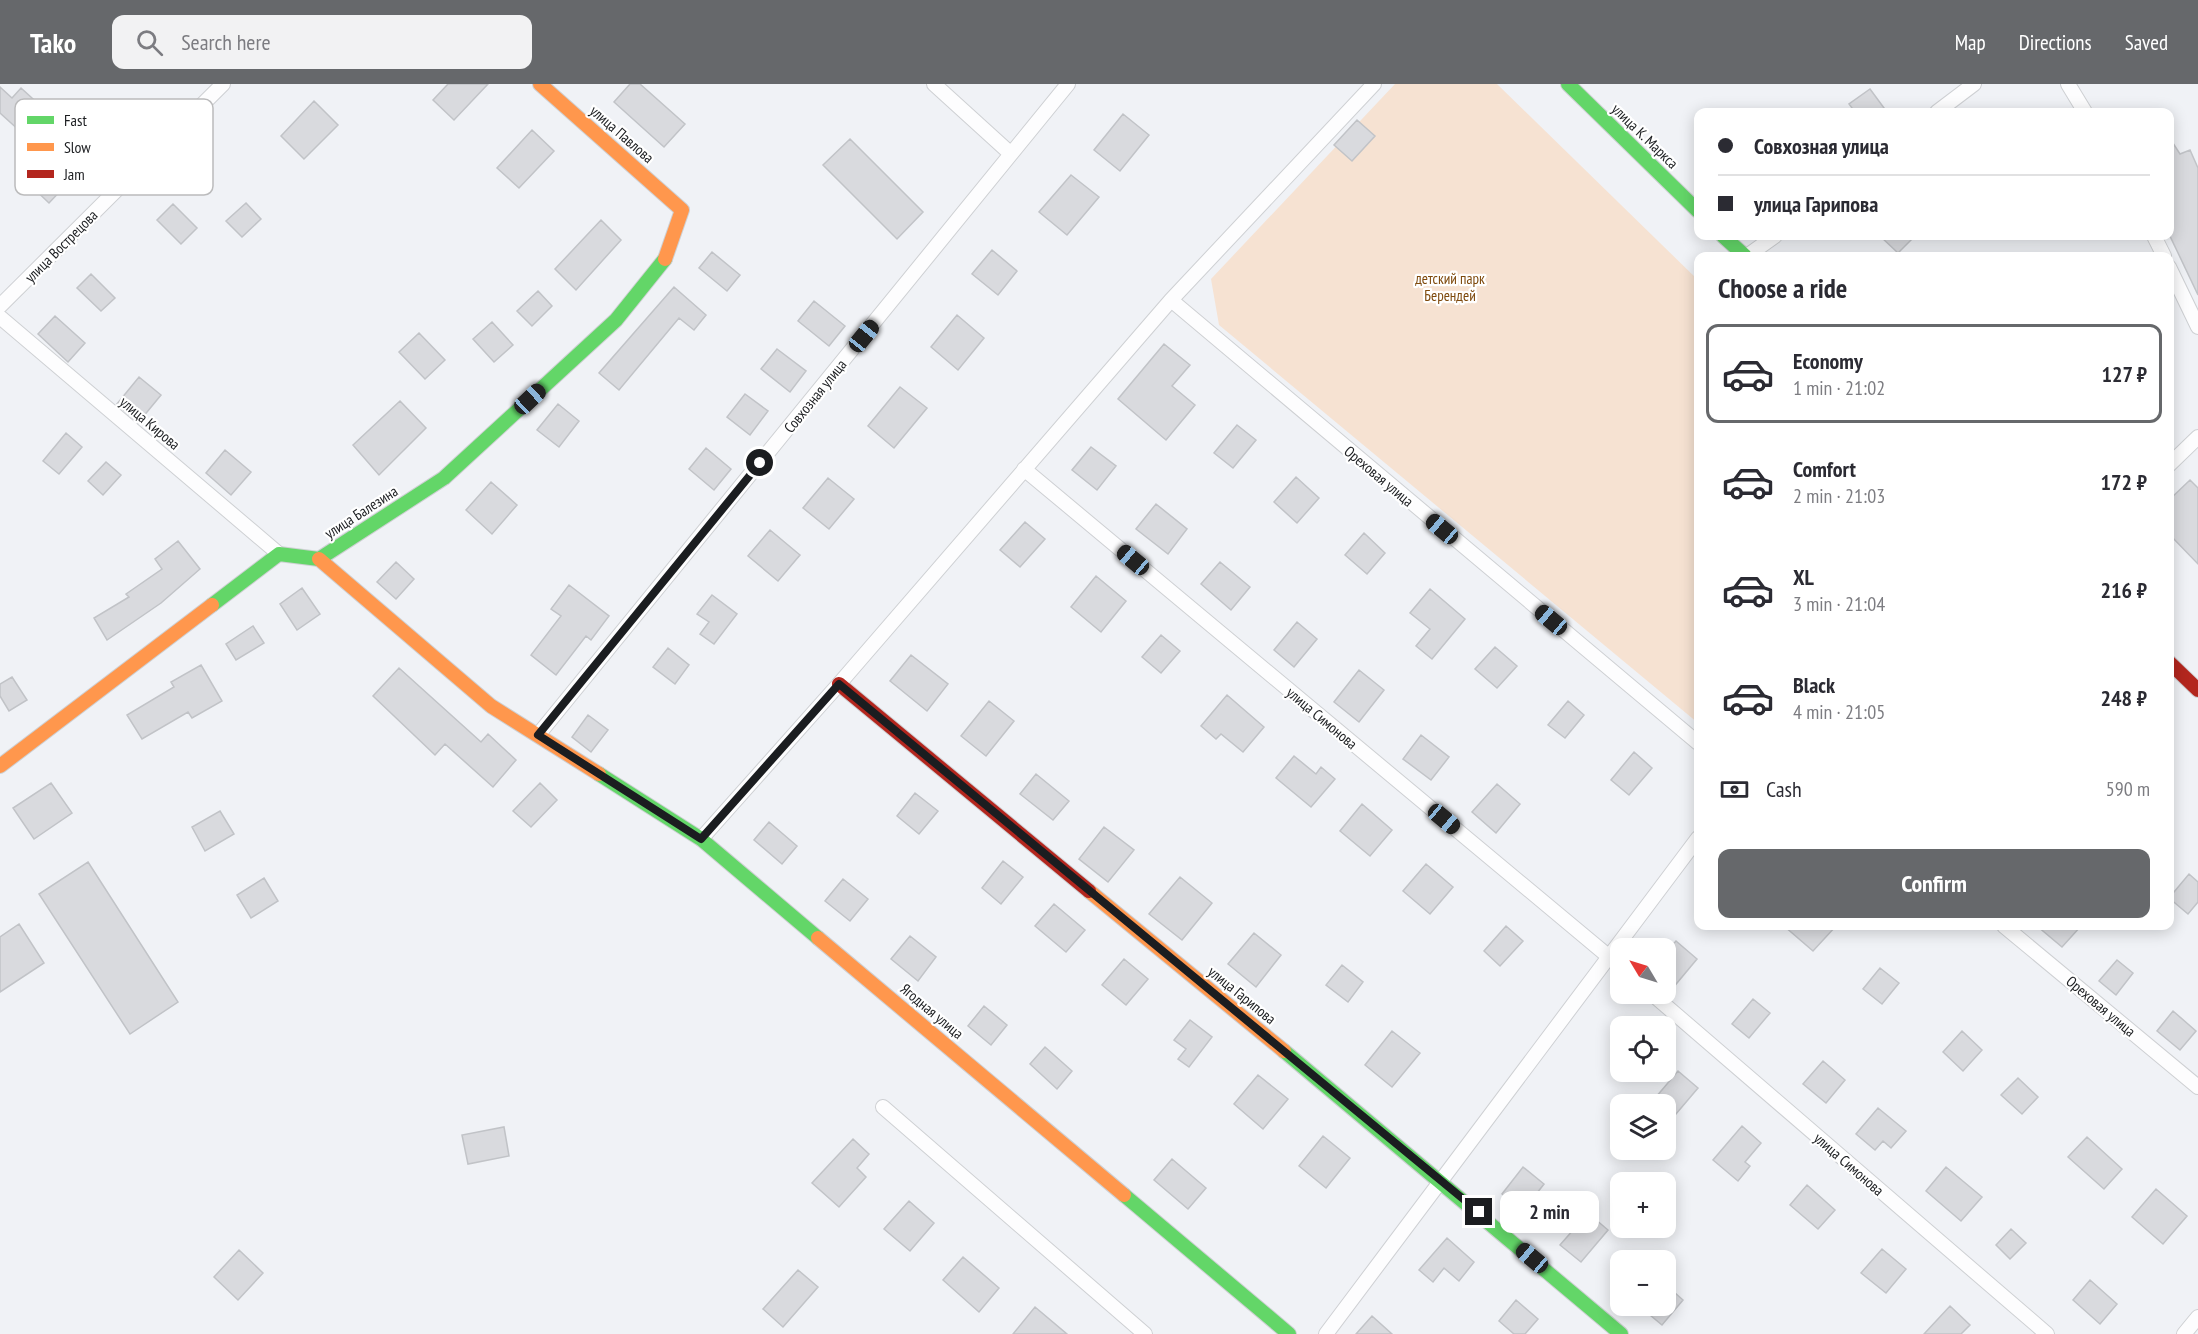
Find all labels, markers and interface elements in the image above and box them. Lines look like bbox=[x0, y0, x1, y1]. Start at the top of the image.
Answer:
search box bbox=[112, 15, 532, 69]
text: Tako bbox=[30, 24, 76, 61]
icon: search bbox=[133, 26, 166, 59]
text: Search here bbox=[181, 28, 271, 56]
text: Map bbox=[1955, 29, 1986, 56]
text: Directions bbox=[2019, 29, 2092, 56]
text: Saved bbox=[2125, 29, 2168, 56]
legend bbox=[15, 99, 213, 195]
street label: улица К. Маркса bbox=[1608, 100, 1682, 172]
street label: улица Павлова bbox=[586, 101, 658, 167]
text: Fast bbox=[64, 110, 87, 130]
text: Совхозная улица bbox=[1754, 132, 1889, 160]
text: Slow bbox=[64, 137, 91, 157]
text: Jam bbox=[63, 164, 85, 184]
text: улица Гарипова bbox=[1754, 190, 1878, 218]
street label: улица Вострецова bbox=[21, 206, 101, 286]
park label: детский парк Берендей bbox=[1415, 269, 1485, 305]
text: Choose a ride bbox=[1718, 271, 1847, 305]
car bbox=[846, 316, 882, 356]
icon: car bbox=[1721, 347, 1775, 401]
text: Economy bbox=[1793, 347, 1863, 375]
street label: Совхозная улица bbox=[780, 355, 850, 437]
text: 127 ₽ bbox=[2101, 360, 2147, 388]
text: 1 min · 21:02 bbox=[1793, 375, 1885, 401]
car bbox=[511, 380, 549, 418]
street label: улица Кирова bbox=[116, 392, 184, 454]
street label: Ореховая улица bbox=[1340, 441, 1418, 511]
route start bbox=[746, 449, 773, 476]
icon: car bbox=[1721, 455, 1775, 509]
text: Comfort bbox=[1793, 455, 1856, 483]
text: 172 ₽ bbox=[2100, 468, 2147, 496]
street label: улица Балезина bbox=[321, 481, 401, 543]
text: 2 min · 21:03 bbox=[1793, 483, 1885, 509]
car bbox=[1422, 511, 1462, 547]
car bbox=[1113, 542, 1153, 578]
icon: car bbox=[1721, 563, 1775, 617]
text: XL bbox=[1793, 563, 1814, 591]
text: 216 ₽ bbox=[2100, 576, 2147, 604]
text: 3 min · 21:04 bbox=[1793, 591, 1885, 617]
car bbox=[1531, 602, 1571, 638]
icon: car bbox=[1721, 671, 1775, 725]
text: Black bbox=[1793, 671, 1835, 699]
street label: улица Симонова bbox=[1283, 683, 1361, 753]
text: 248 ₽ bbox=[2100, 684, 2147, 712]
text: 4 min · 21:05 bbox=[1793, 699, 1885, 725]
icon: cash bbox=[1718, 773, 1751, 806]
text: Cash bbox=[1766, 775, 1802, 803]
text: 590 m bbox=[2106, 776, 2150, 802]
car bbox=[1424, 801, 1464, 837]
button: Confirm bbox=[1718, 849, 2150, 918]
north arrow bbox=[1610, 938, 1676, 1004]
map controls bbox=[1610, 938, 1676, 1316]
street label: улица Гарипова bbox=[1204, 962, 1280, 1028]
street label: Ореховая улица bbox=[2062, 971, 2140, 1041]
street label: Ягодная улица bbox=[897, 979, 967, 1043]
button: locate bbox=[1610, 1016, 1676, 1082]
button: layers bbox=[1610, 1094, 1676, 1160]
street label: улица Симонова bbox=[1810, 1128, 1888, 1200]
button: + bbox=[1610, 1172, 1676, 1238]
callout: 2 min bbox=[1500, 1191, 1599, 1233]
route end bbox=[1465, 1198, 1492, 1225]
text: 2 min bbox=[1529, 1199, 1570, 1225]
car bbox=[1512, 1240, 1552, 1276]
button: − bbox=[1610, 1250, 1676, 1316]

